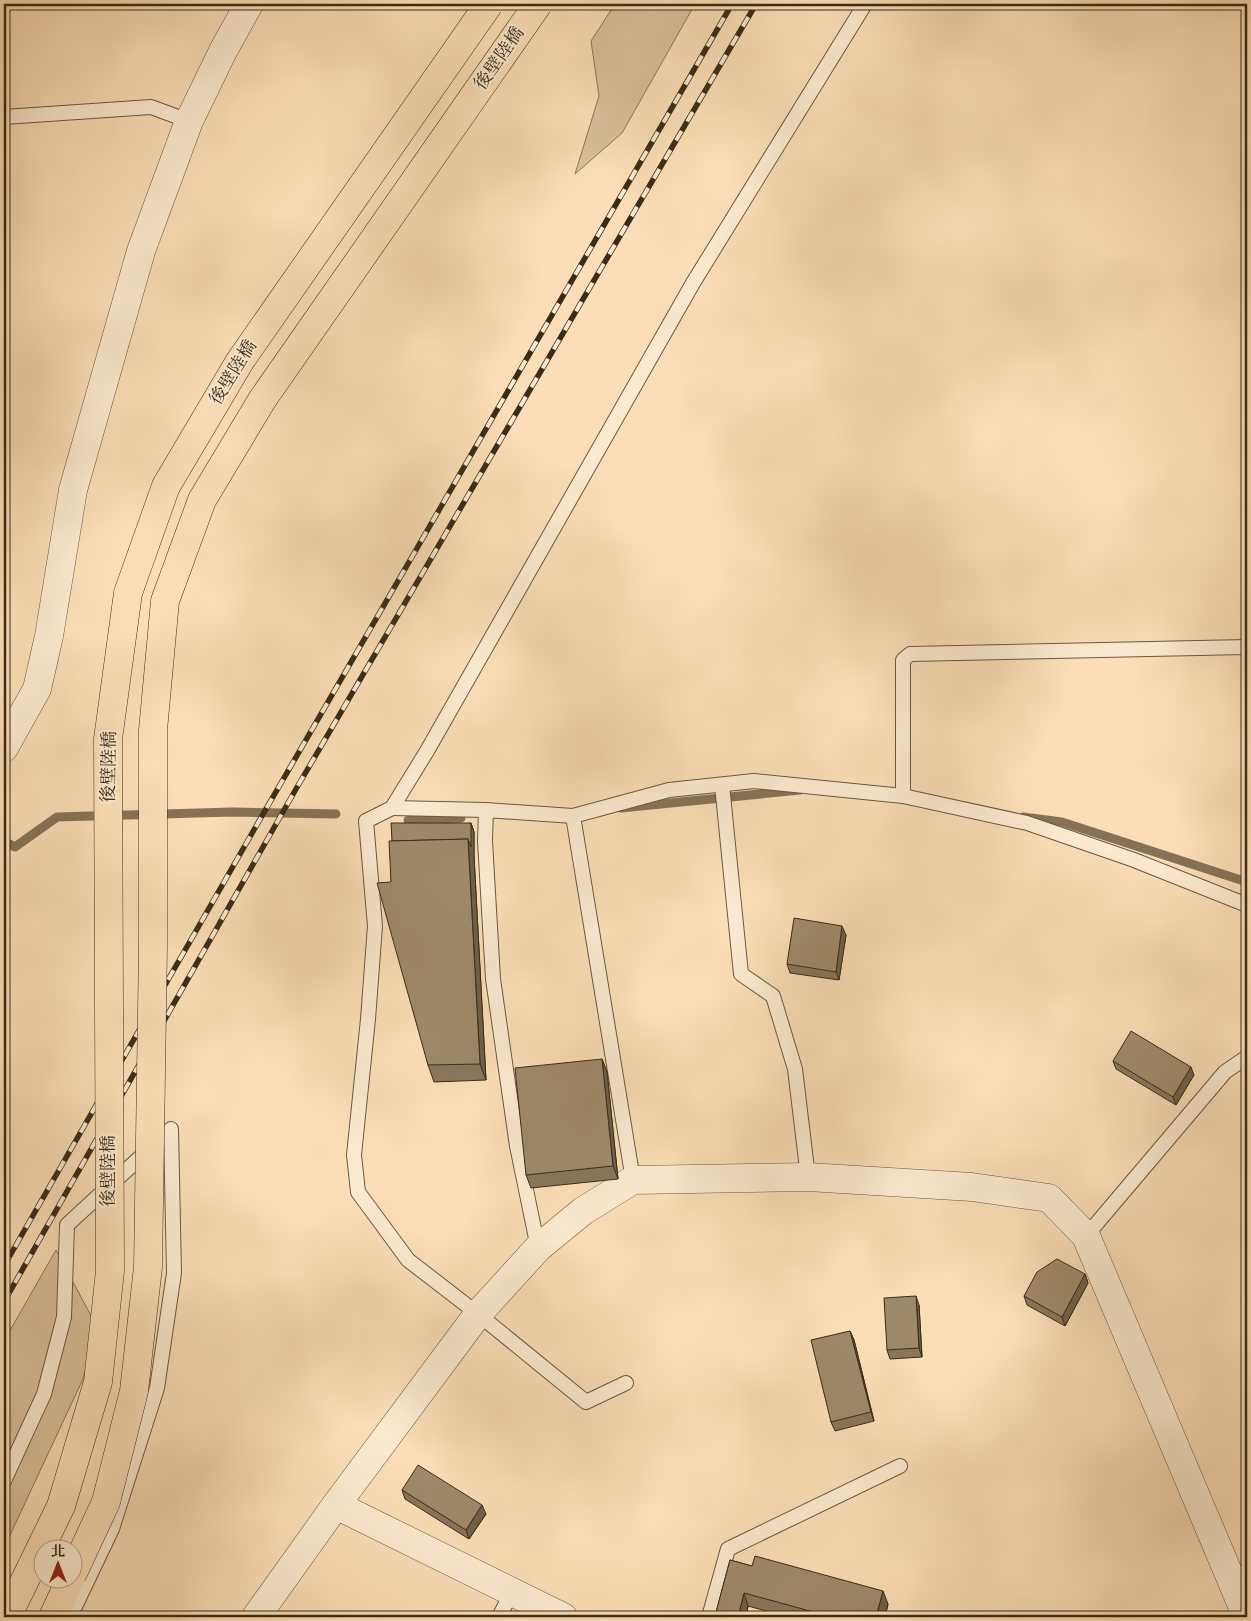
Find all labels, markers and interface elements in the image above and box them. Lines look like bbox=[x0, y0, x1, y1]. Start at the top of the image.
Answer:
street label: 後壁陸橋 bbox=[469, 22, 531, 96]
street label: 後壁陸橋 bbox=[204, 336, 264, 410]
street label: 後壁陸橋 bbox=[97, 731, 123, 803]
street label: 後壁陸橋 bbox=[97, 1135, 122, 1207]
north arrow bbox=[32, 1538, 82, 1588]
text: 北 bbox=[51, 1543, 65, 1562]

